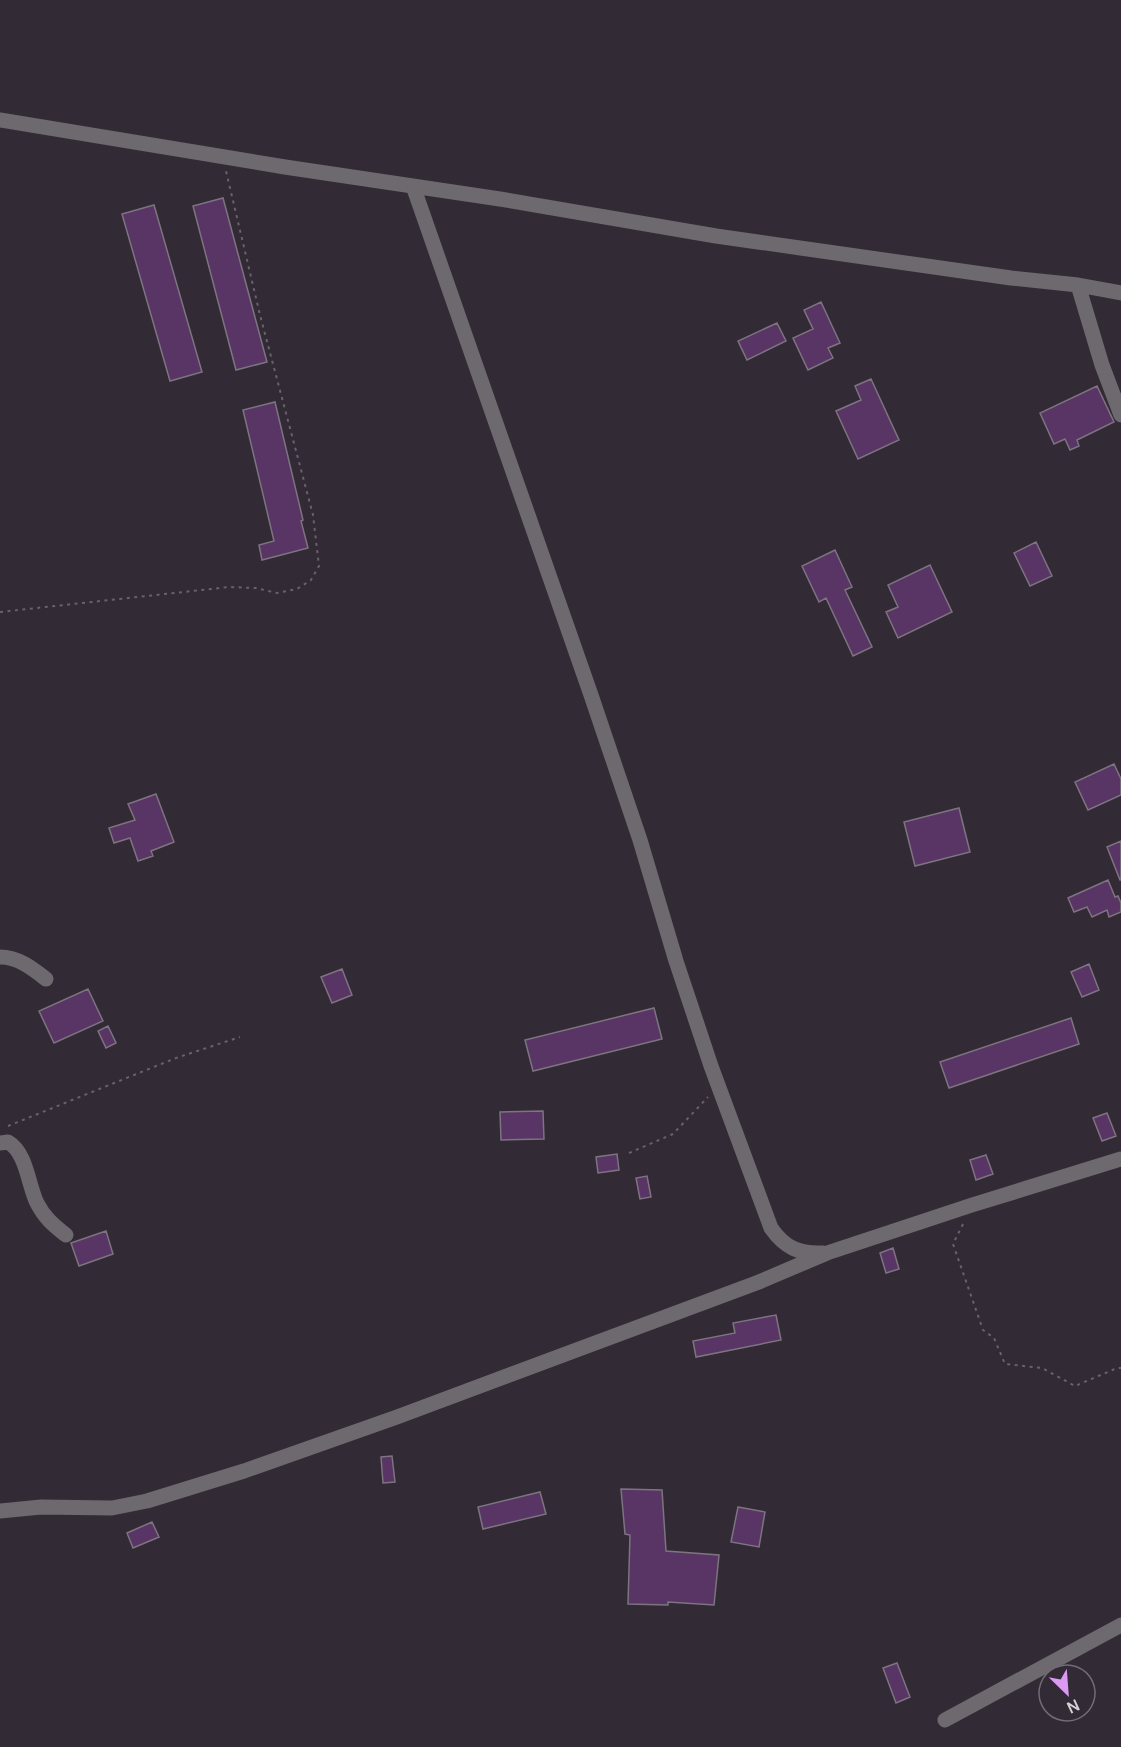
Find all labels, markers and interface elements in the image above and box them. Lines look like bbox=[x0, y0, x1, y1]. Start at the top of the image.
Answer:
north arrow bbox=[1037, 1663, 1097, 1723]
text: N bbox=[1063, 1694, 1083, 1719]

